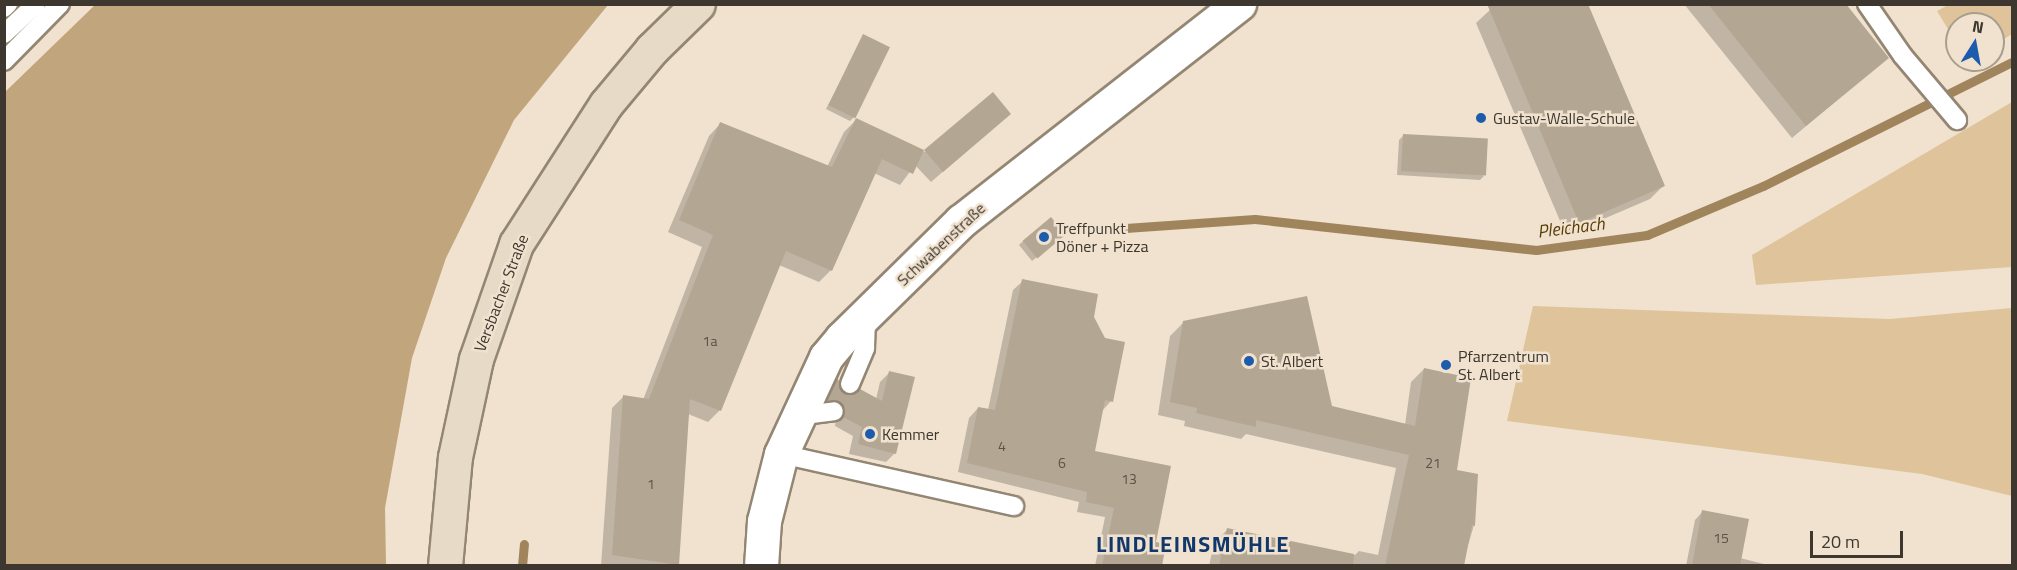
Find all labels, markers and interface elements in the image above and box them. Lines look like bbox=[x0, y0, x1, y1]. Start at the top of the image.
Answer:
north arrow bbox=[1945, 12, 2005, 72]
text: N bbox=[1970, 13, 1986, 39]
place label: Gustav-Walle-Schule bbox=[1493, 108, 1635, 128]
marker: Gustav-Walle-Schule bbox=[1474, 111, 1488, 125]
street label: Schwabenstraße bbox=[893, 198, 989, 290]
water label: Pleichach bbox=[1536, 213, 1606, 243]
place label: Treffpunkt Döner + Pizza bbox=[1056, 218, 1149, 256]
marker: Treffpunkt Döner + Pizza bbox=[1037, 230, 1051, 244]
street label: Versbacher Straße bbox=[470, 232, 532, 354]
house number: 1a bbox=[703, 333, 717, 349]
place label: Pfarrzentrum St. Albert bbox=[1458, 346, 1549, 384]
place label: St. Albert bbox=[1261, 351, 1323, 371]
marker: St. Albert bbox=[1242, 354, 1256, 368]
marker: Pfarrzentrum St. Albert bbox=[1439, 358, 1453, 372]
place label: Kemmer bbox=[882, 424, 939, 444]
marker: Kemmer bbox=[863, 427, 877, 441]
house number: 4 bbox=[998, 438, 1006, 454]
house number: 6 bbox=[1058, 455, 1066, 471]
house number: 21 bbox=[1425, 455, 1441, 471]
house number: 13 bbox=[1121, 471, 1137, 487]
house number: 1 bbox=[647, 476, 655, 492]
scale bar bbox=[1813, 519, 1906, 557]
text: 20 m bbox=[1821, 528, 1860, 555]
house number: 15 bbox=[1713, 530, 1729, 546]
district label: LINDLEINSMÜHLE bbox=[1096, 532, 1290, 558]

